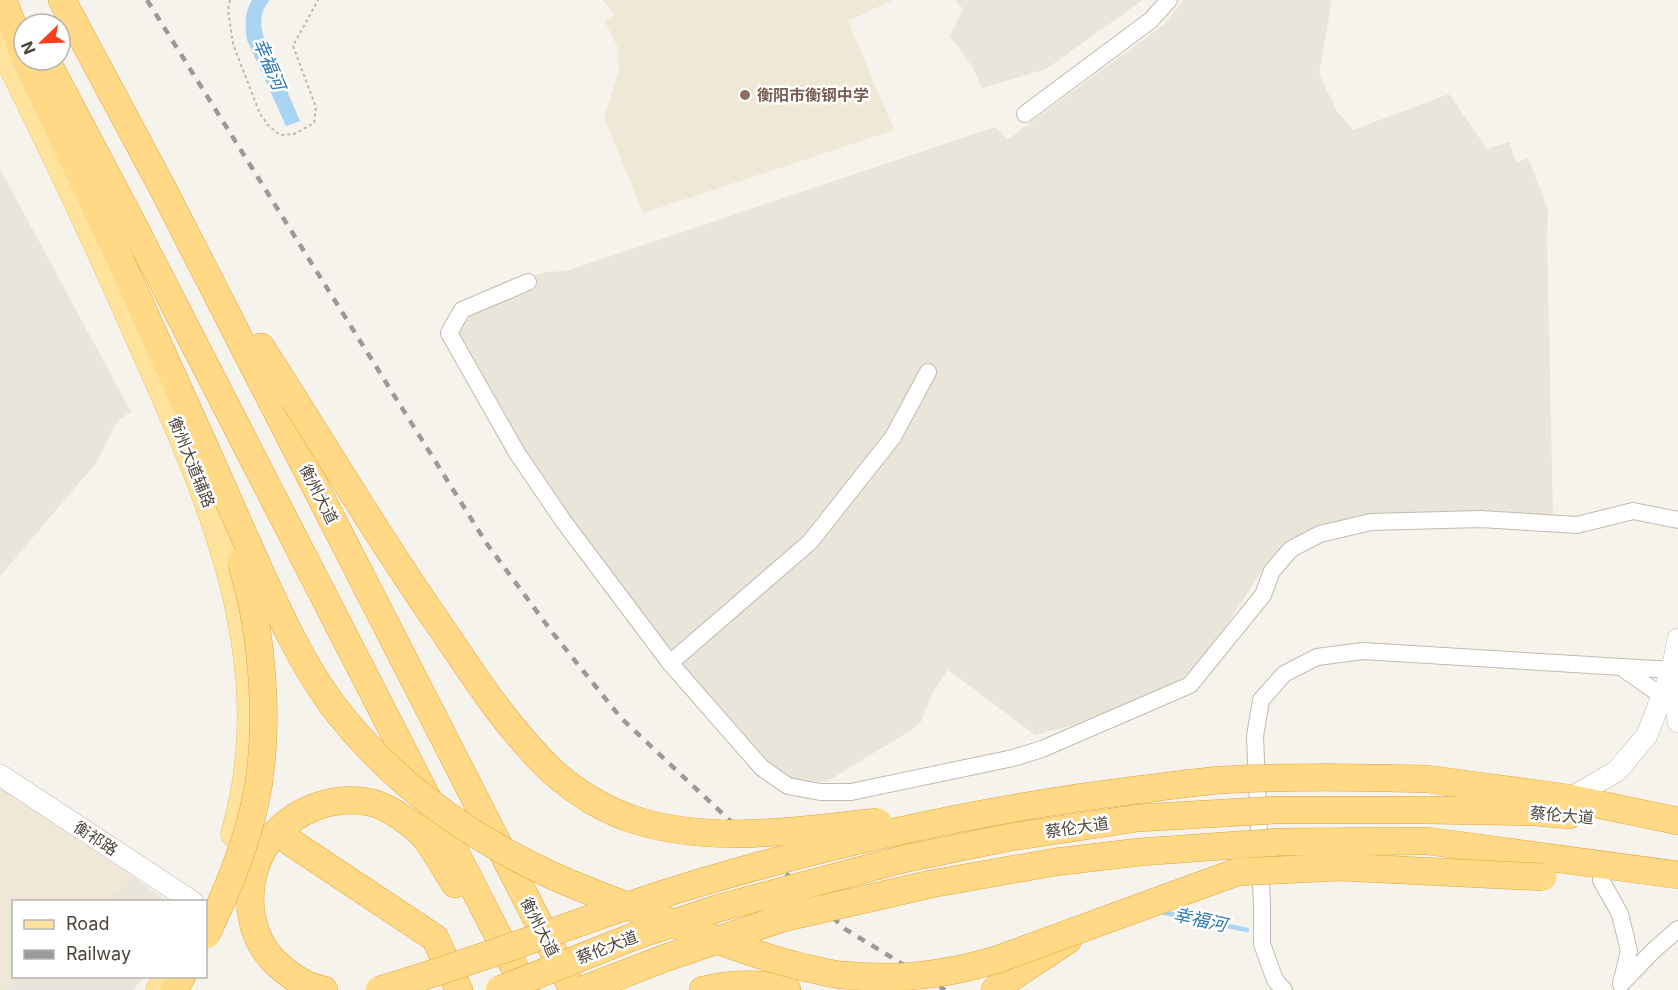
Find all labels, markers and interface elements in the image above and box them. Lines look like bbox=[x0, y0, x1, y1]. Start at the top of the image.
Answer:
north arrow bbox=[12, 12, 72, 72]
water label: 幸福河 bbox=[249, 35, 291, 96]
text: N bbox=[17, 38, 40, 57]
place label: 衡阳市衡钢中学 bbox=[757, 85, 869, 105]
marker: 衡阳市衡钢中学 bbox=[738, 88, 752, 102]
street label: 衡州大道辅路 bbox=[165, 414, 219, 510]
street label: 衡州大道 bbox=[296, 461, 342, 527]
street label: 蔡伦大道 bbox=[1529, 802, 1595, 828]
street label: 蔡伦大道 bbox=[1044, 813, 1110, 841]
street label: 衡祁路 bbox=[70, 817, 122, 859]
street label: 衡州大道 bbox=[517, 894, 563, 960]
legend bbox=[12, 900, 207, 978]
water label: 幸福河 bbox=[1172, 904, 1232, 936]
text: Road bbox=[66, 913, 109, 934]
street label: 蔡伦大道 bbox=[574, 926, 640, 968]
text: Railway bbox=[66, 943, 131, 964]

